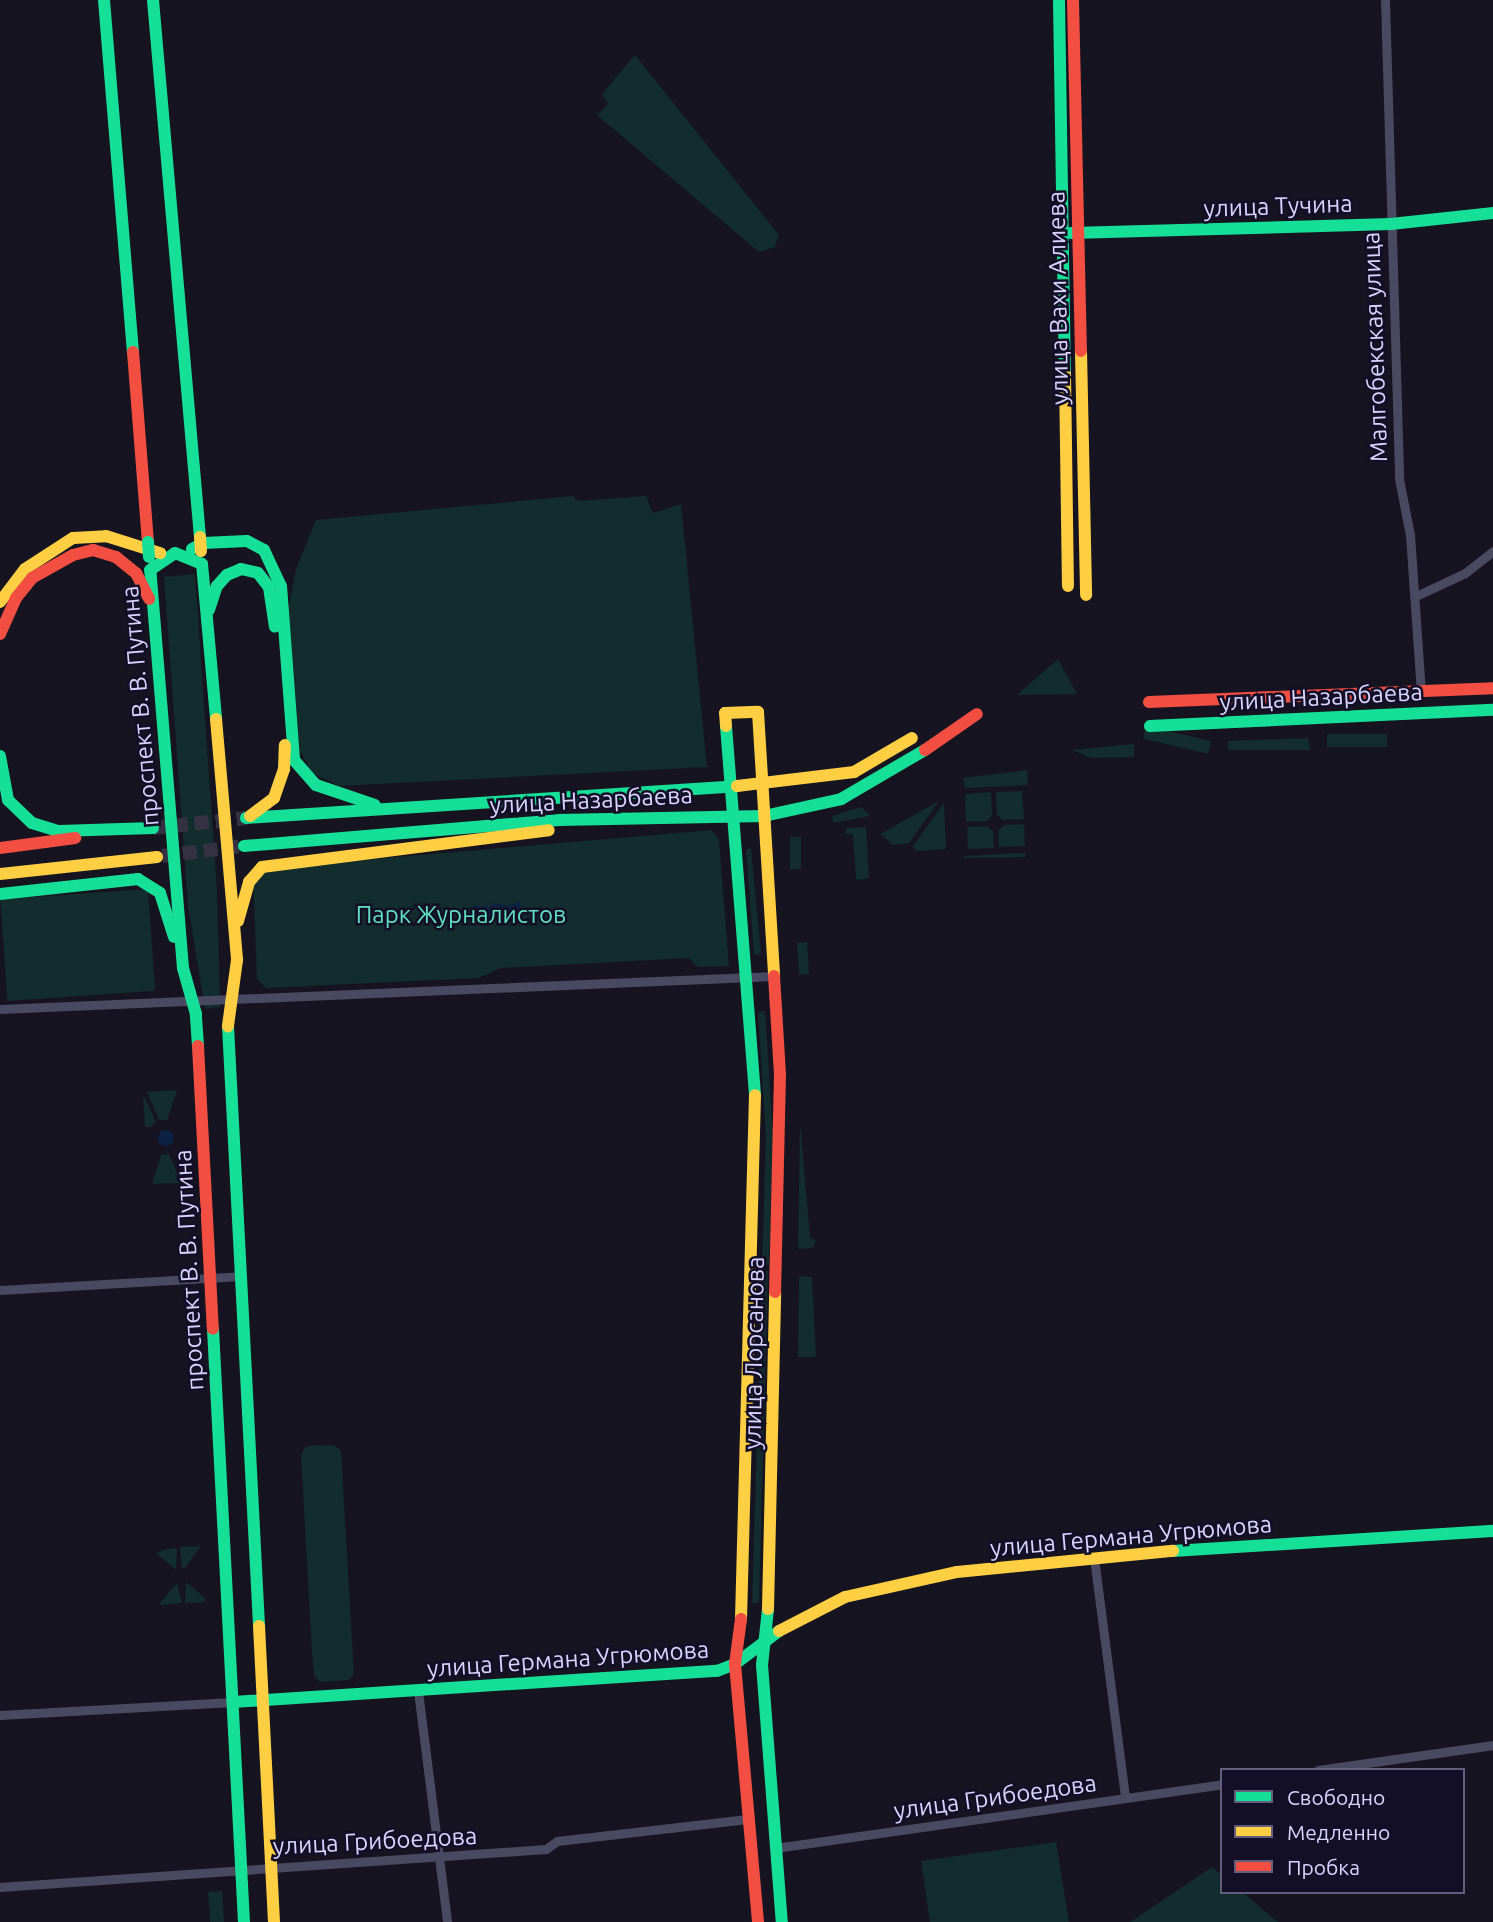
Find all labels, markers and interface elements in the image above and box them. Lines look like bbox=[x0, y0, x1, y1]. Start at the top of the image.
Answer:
street label: улица Тучина bbox=[1203, 189, 1353, 223]
street label: улица Вахи Алиева bbox=[1042, 191, 1074, 405]
street label: Малгобекская улица bbox=[1357, 231, 1393, 463]
street label: проспект В. В. Путина bbox=[115, 585, 165, 827]
street label: улица Назарбаева bbox=[1219, 677, 1423, 717]
street label: улица Назарбаева bbox=[489, 780, 693, 820]
park label: Парк Журналистов bbox=[356, 901, 566, 929]
street label: проспект В. В. Путина bbox=[168, 1149, 210, 1391]
street label: улица Лорсанова bbox=[738, 1256, 770, 1450]
street label: улица Германа Угрюмова bbox=[989, 1509, 1273, 1563]
street label: улица Германа Угрюмова bbox=[426, 1635, 710, 1683]
legend bbox=[1220, 1768, 1465, 1894]
street label: улица Грибоедова bbox=[892, 1769, 1098, 1825]
text: Свободно bbox=[1287, 1785, 1385, 1809]
text: Медленно bbox=[1287, 1820, 1390, 1844]
street label: улица Грибоедова bbox=[272, 1821, 478, 1861]
text: Пробка bbox=[1287, 1855, 1360, 1879]

